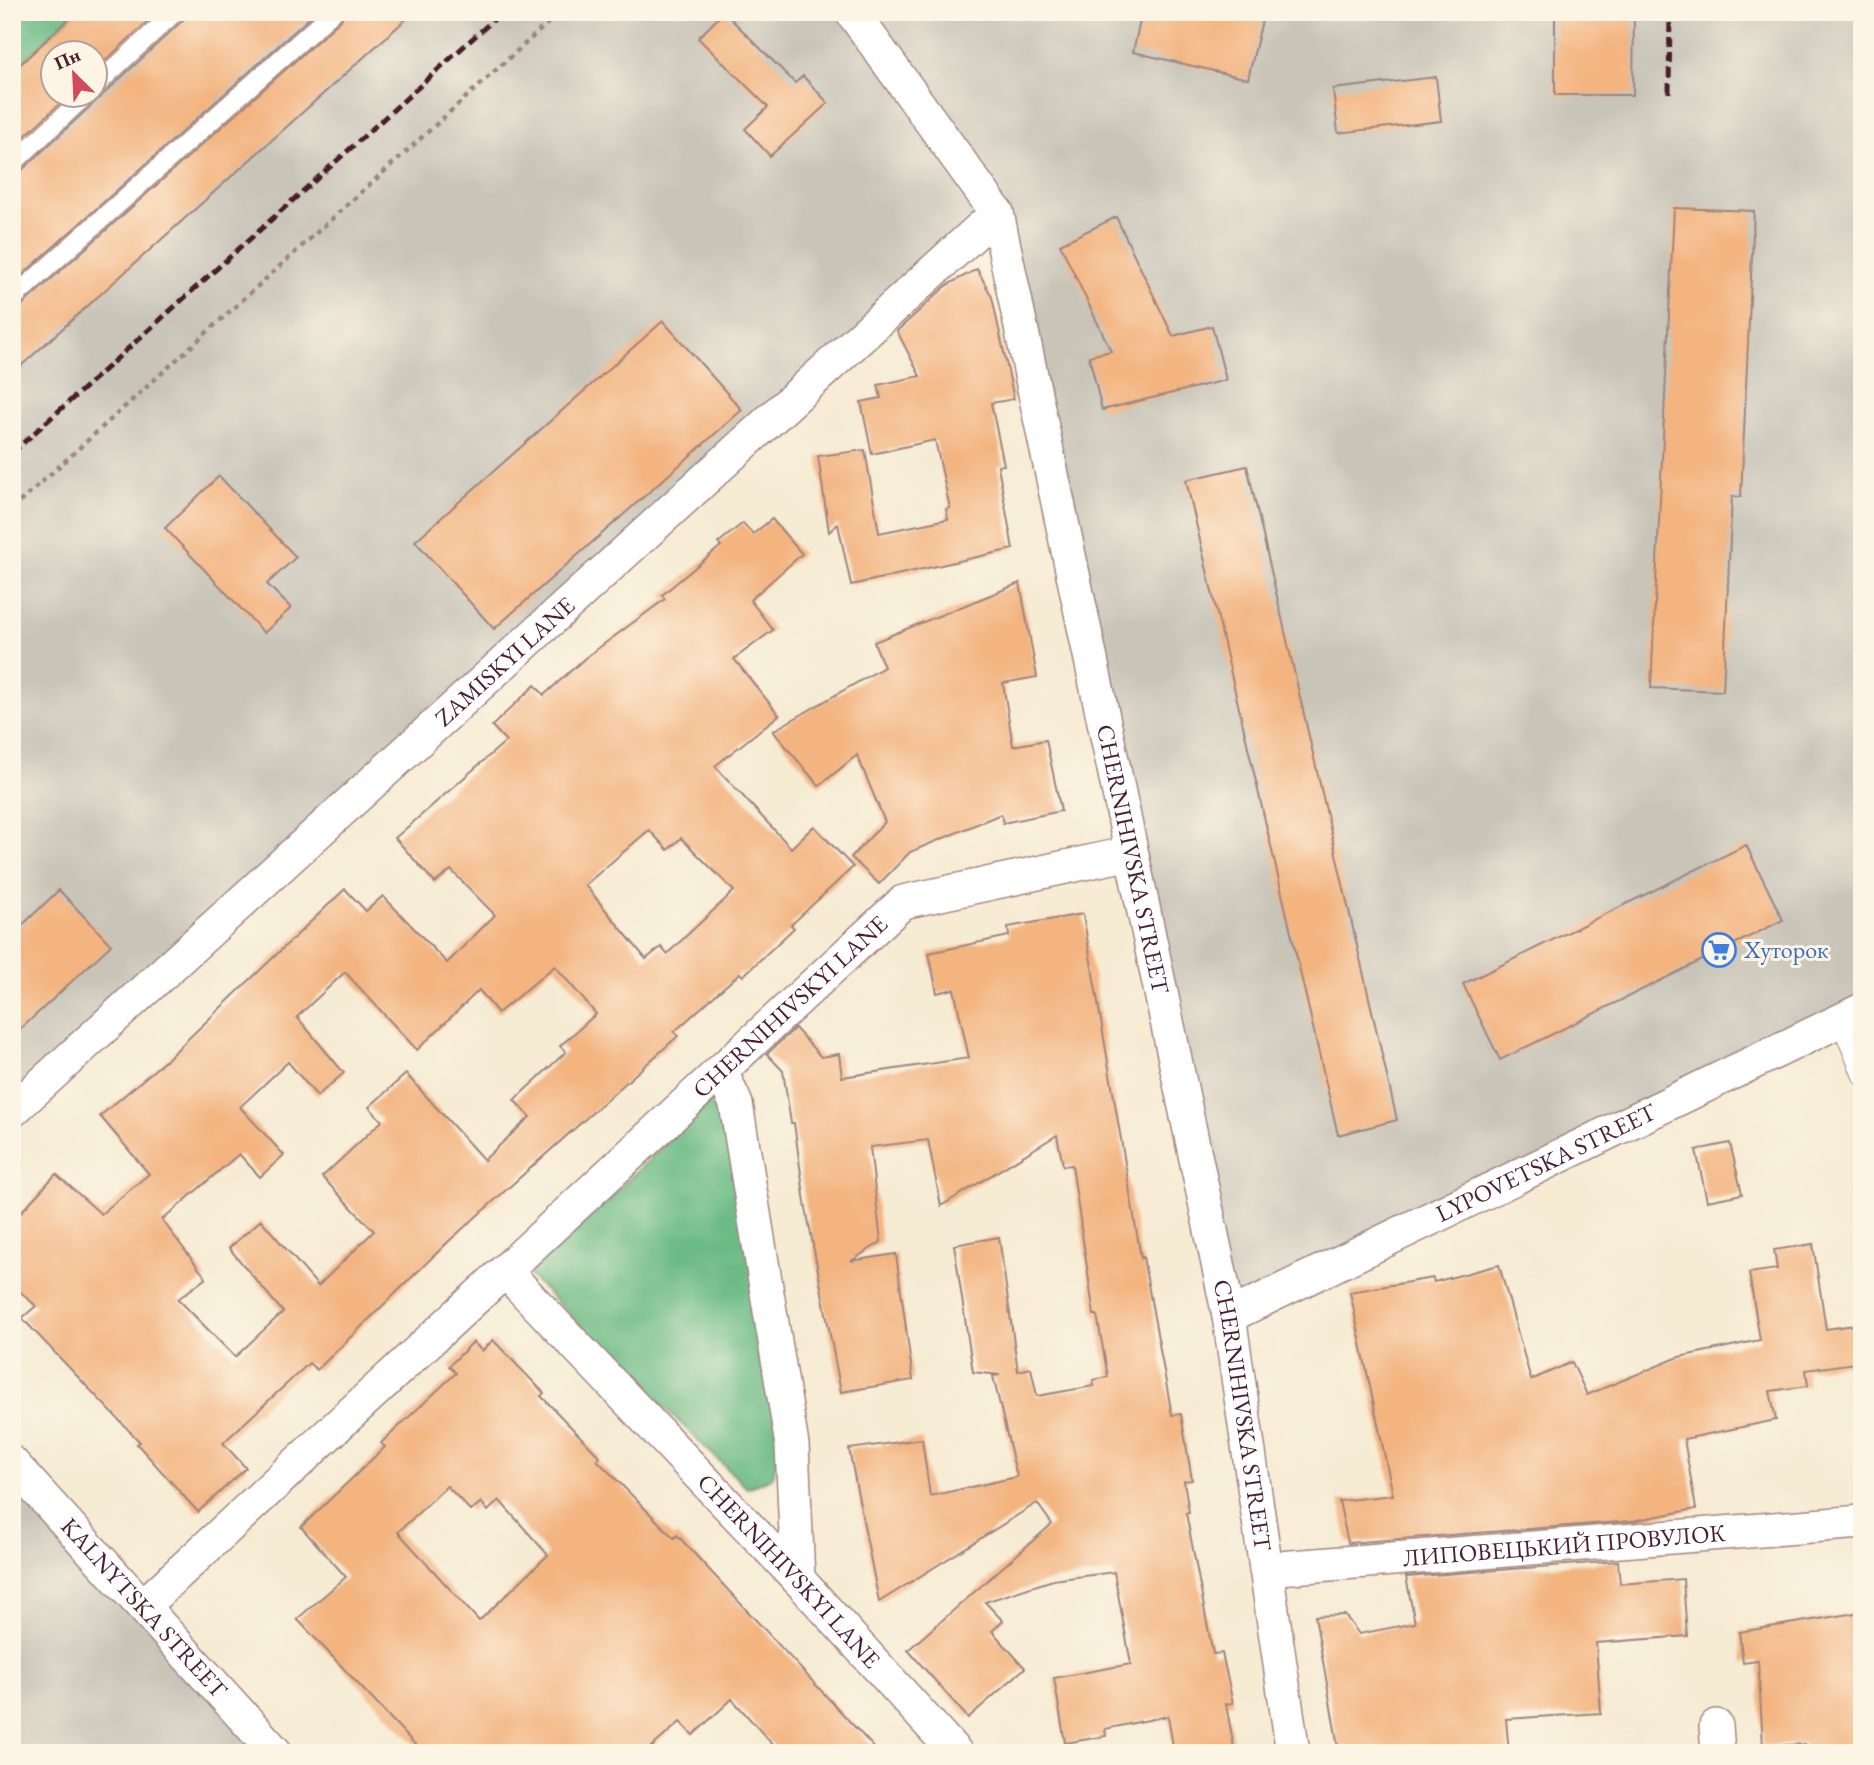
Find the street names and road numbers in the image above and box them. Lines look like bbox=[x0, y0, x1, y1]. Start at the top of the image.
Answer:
street label: ZAMISKYI LANE bbox=[428, 590, 581, 733]
street label: CHERNIHIVSKA STREET bbox=[1090, 722, 1177, 997]
street label: CHERNIHIVSKYI LANE bbox=[686, 908, 894, 1104]
street label: LYPOVETSKA STREET bbox=[1430, 1096, 1662, 1229]
street label: CHERNIHIVSKA STREET bbox=[1207, 1277, 1279, 1554]
street label: CHERNIHIVSKYI LANE bbox=[691, 1467, 887, 1675]
street label: KALNYTSKA STREET bbox=[54, 1511, 235, 1705]
street label: ЛИПОВЕЦЬКИЙ ПРОВУЛОК bbox=[1402, 1517, 1727, 1573]

